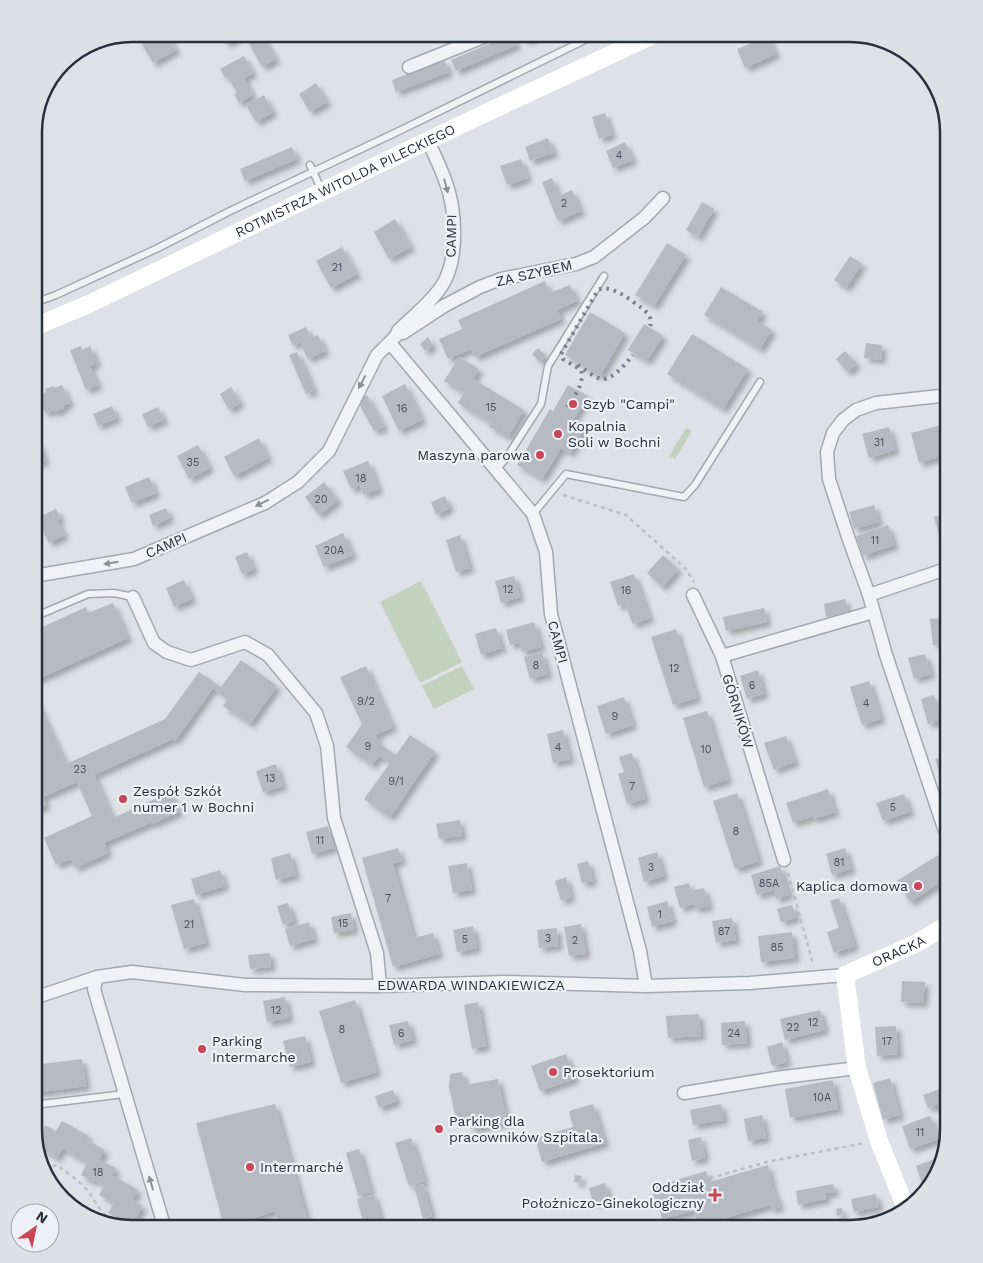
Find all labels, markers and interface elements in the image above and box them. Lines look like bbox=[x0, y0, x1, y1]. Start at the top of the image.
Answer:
street label: ROTMISTRZA WITOLDA PILECKIEGO bbox=[233, 121, 458, 240]
house number: 4 bbox=[616, 149, 623, 162]
one-way arrow bbox=[443, 179, 451, 194]
house number: 2 bbox=[561, 197, 567, 210]
street label: CAMPI bbox=[443, 214, 459, 258]
street label: ZA SZYBEM bbox=[494, 256, 574, 290]
house number: 21 bbox=[332, 261, 342, 274]
one-way arrow bbox=[358, 375, 366, 390]
place label: Szyb "Campi" bbox=[583, 396, 675, 412]
marker: Szyb "Campi" bbox=[567, 398, 579, 410]
house number: 15 bbox=[486, 401, 496, 414]
house number: 16 bbox=[397, 402, 408, 415]
place label: Kopalnia Soli w Bochni bbox=[568, 418, 660, 450]
marker: Kopalnia Soli w Bochni bbox=[552, 428, 564, 440]
house number: 31 bbox=[874, 436, 884, 449]
place label: Maszyna parowa bbox=[417, 447, 530, 463]
marker: Maszyna parowa bbox=[534, 449, 546, 461]
house number: 35 bbox=[187, 456, 199, 469]
house number: 18 bbox=[355, 472, 367, 485]
house number: 20 bbox=[314, 493, 328, 506]
one-way arrow bbox=[255, 500, 269, 508]
street label: CAMPI bbox=[143, 529, 189, 561]
house number: 11 bbox=[871, 534, 879, 547]
house number: 20A bbox=[324, 544, 344, 557]
one-way arrow bbox=[103, 559, 119, 567]
house number: 12 bbox=[503, 583, 513, 596]
house number: 16 bbox=[621, 584, 632, 597]
street label: CAMPI bbox=[545, 619, 571, 665]
house number: 8 bbox=[533, 659, 540, 672]
house number: 12 bbox=[669, 662, 679, 675]
street label: GÓRNIKÓW bbox=[719, 672, 757, 750]
house number: 6 bbox=[749, 679, 756, 692]
house number: 9/2 bbox=[357, 695, 375, 708]
house number: 4 bbox=[863, 697, 870, 710]
house number: 9 bbox=[612, 710, 619, 723]
house number: 9 bbox=[365, 740, 372, 753]
house number: 4 bbox=[555, 741, 562, 754]
house number: 10 bbox=[700, 743, 712, 756]
house number: 23 bbox=[74, 763, 86, 776]
house number: 13 bbox=[265, 772, 275, 785]
house number: 9/1 bbox=[388, 775, 404, 788]
house number: 7 bbox=[629, 780, 635, 793]
place label: Zespół Szkół numer 1 w Bochni bbox=[133, 783, 254, 815]
marker: Zespół Szkół numer 1 w Bochni bbox=[117, 793, 129, 805]
house number: 5 bbox=[890, 801, 896, 814]
house number: 8 bbox=[733, 825, 740, 838]
house number: 11 bbox=[316, 834, 324, 847]
house number: 81 bbox=[833, 856, 845, 869]
house number: 3 bbox=[648, 861, 654, 874]
house number: 85A bbox=[759, 877, 779, 890]
place label: Kaplica domowa bbox=[796, 878, 908, 894]
marker: Kaplica domowa bbox=[912, 880, 924, 892]
house number: 7 bbox=[385, 892, 391, 905]
house number: 1 bbox=[658, 908, 662, 921]
house number: 15 bbox=[338, 917, 348, 930]
house number: 21 bbox=[184, 918, 194, 931]
house number: 87 bbox=[718, 925, 730, 938]
house number: 3 bbox=[545, 932, 551, 945]
street label: ORACKA bbox=[869, 932, 928, 970]
house number: 5 bbox=[462, 933, 468, 946]
house number: 2 bbox=[572, 934, 578, 947]
house number: 85 bbox=[770, 941, 784, 954]
street label: EDWARDA WINDAKIEWICZA bbox=[377, 977, 565, 993]
house number: 12 bbox=[271, 1004, 281, 1017]
house number: 12 bbox=[808, 1016, 818, 1029]
house number: 22 bbox=[787, 1021, 799, 1034]
house number: 8 bbox=[339, 1023, 346, 1036]
house number: 6 bbox=[398, 1027, 405, 1040]
house number: 24 bbox=[728, 1027, 741, 1040]
place label: Parking Intermarche bbox=[212, 1033, 296, 1065]
house number: 17 bbox=[882, 1035, 892, 1048]
marker: Parking Intermarche bbox=[196, 1043, 208, 1055]
place label: Prosektorium bbox=[563, 1064, 655, 1080]
marker: Prosektorium bbox=[547, 1066, 559, 1078]
house number: 10A bbox=[813, 1091, 831, 1104]
place label: Parking dla pracowników Szpitala. bbox=[449, 1113, 602, 1145]
marker: Parking dla pracowników Szpitala. bbox=[433, 1123, 445, 1135]
house number: 11 bbox=[916, 1126, 924, 1139]
place label: Intermarché bbox=[260, 1159, 344, 1175]
marker: Intermarché bbox=[244, 1161, 256, 1173]
house number: 18 bbox=[92, 1166, 104, 1179]
one-way arrow bbox=[147, 1175, 155, 1190]
place label: Oddział Położniczo-Ginekologiczny bbox=[522, 1179, 705, 1211]
marker: Oddział Położniczo-Ginekologiczny bbox=[708, 1188, 722, 1202]
north arrow bbox=[10, 1203, 60, 1253]
text: N bbox=[33, 1208, 51, 1227]

